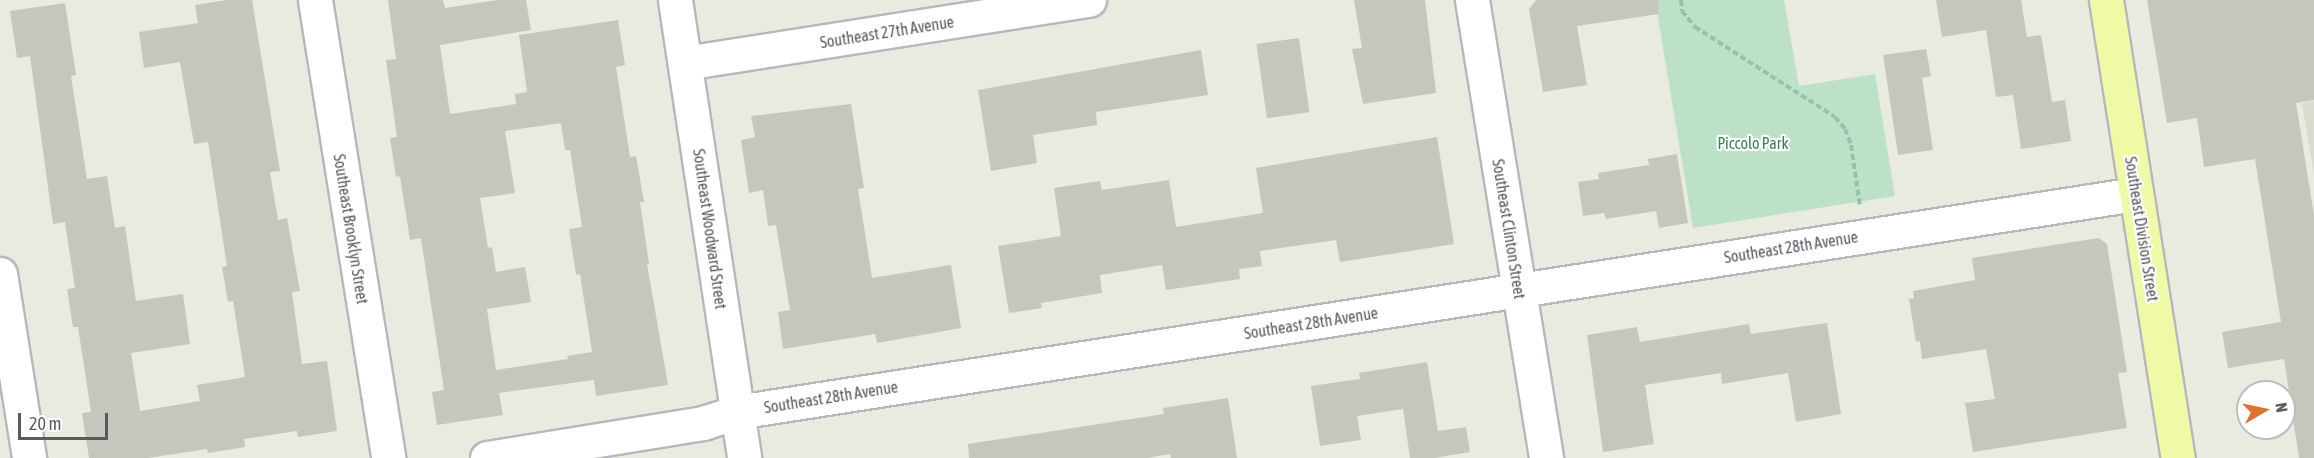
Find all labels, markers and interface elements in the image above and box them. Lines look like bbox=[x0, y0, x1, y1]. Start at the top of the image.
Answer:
street label: Southeast 27th Avenue bbox=[819, 12, 955, 52]
park label: Piccolo Park bbox=[1717, 133, 1789, 153]
street label: Southeast Woodward Street bbox=[689, 148, 731, 310]
street label: Southeast Brooklyn Street bbox=[330, 153, 372, 305]
street label: Southeast Division Street bbox=[2121, 155, 2163, 303]
street label: Southeast Clinton Street bbox=[1488, 158, 1530, 300]
street label: Southeast 28th Avenue bbox=[1723, 227, 1859, 267]
street label: Southeast 28th Avenue bbox=[1243, 303, 1379, 343]
street label: Southeast 28th Avenue bbox=[763, 377, 899, 417]
north arrow bbox=[2236, 380, 2296, 440]
scale bar bbox=[21, 401, 111, 439]
text: N bbox=[2272, 401, 2291, 414]
text: 20 m bbox=[29, 413, 61, 434]

